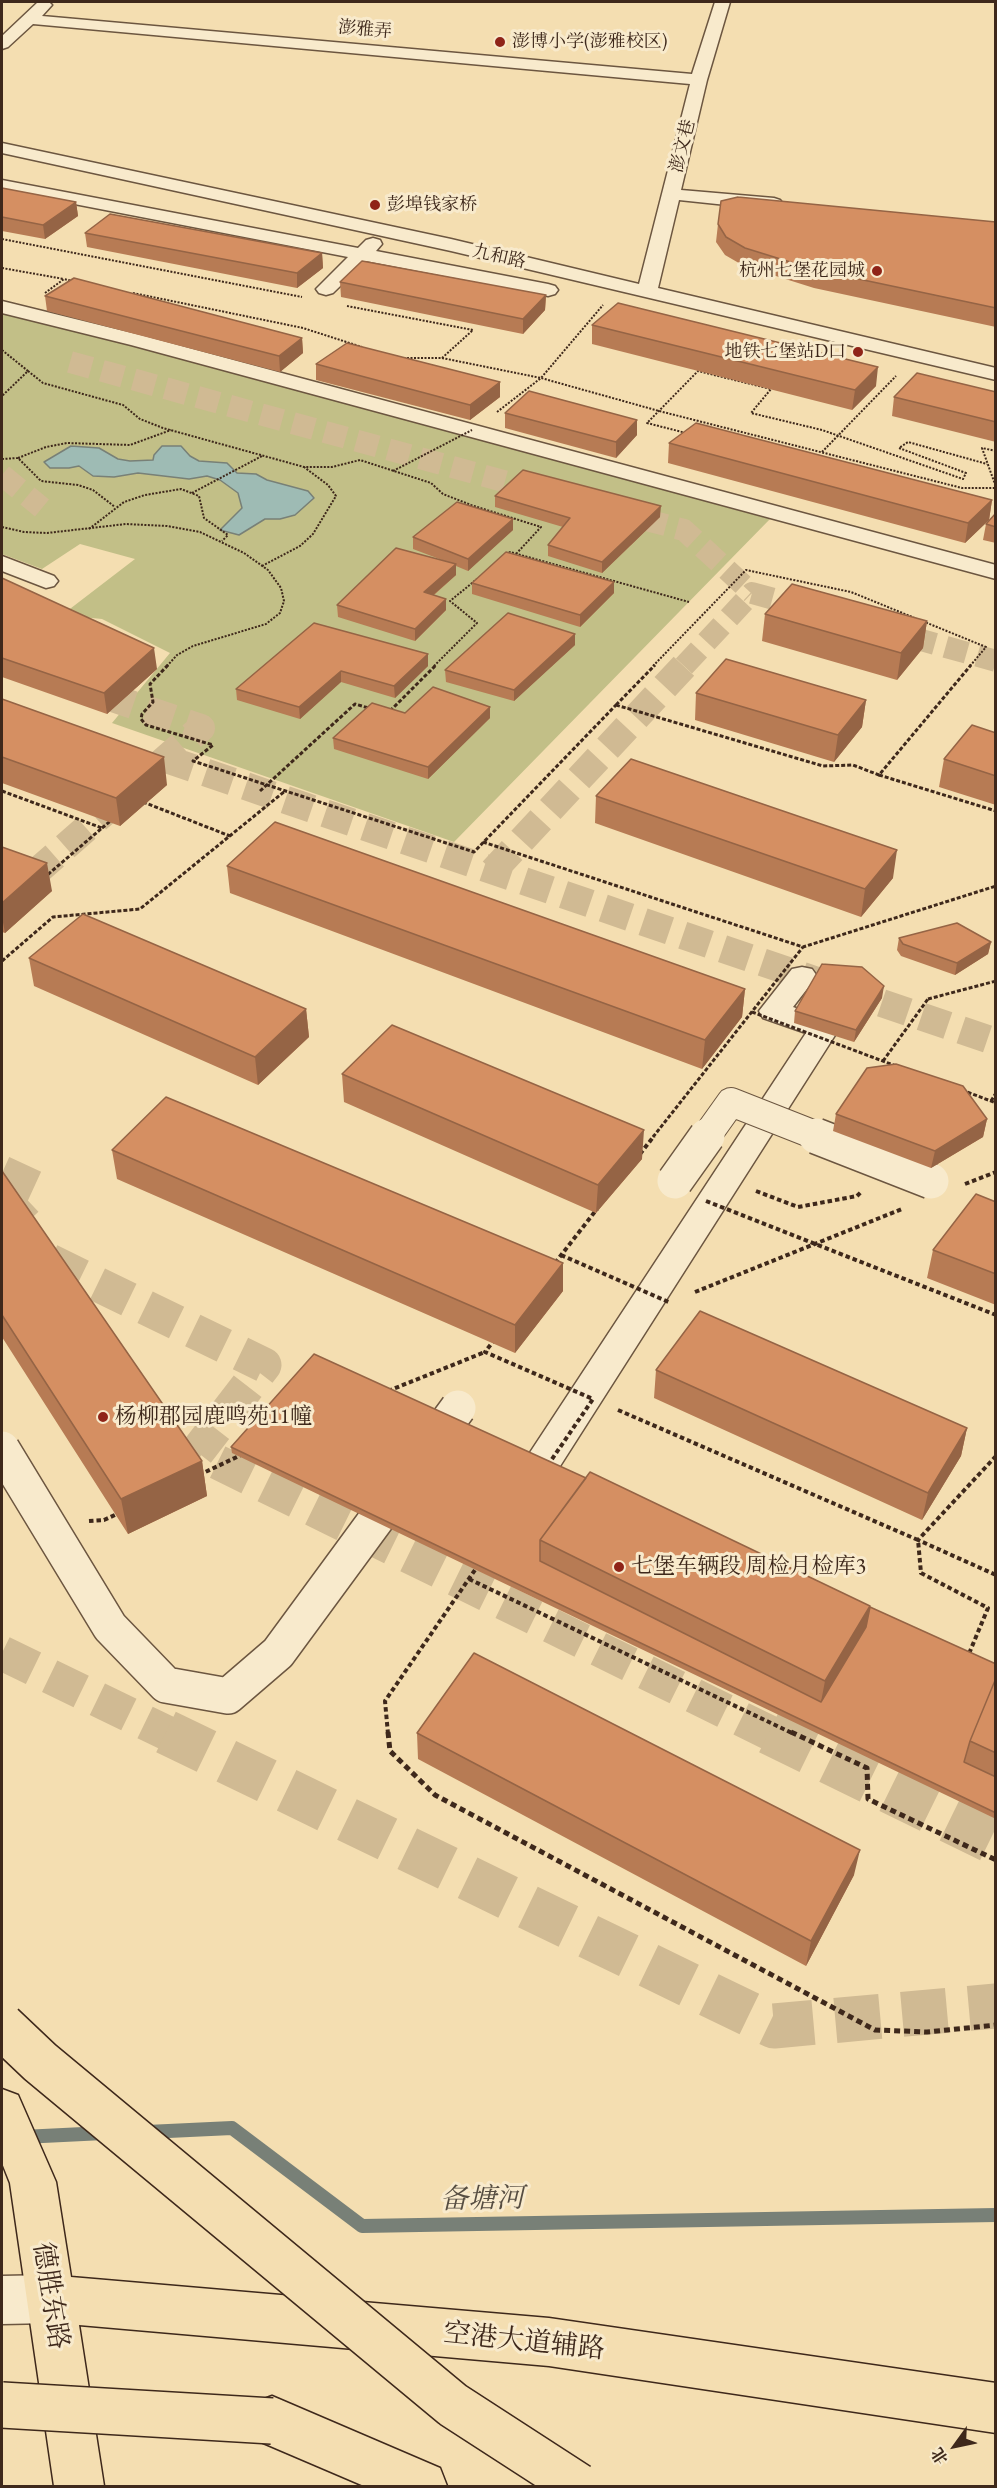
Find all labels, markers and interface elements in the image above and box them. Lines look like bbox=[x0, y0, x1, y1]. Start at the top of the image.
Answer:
street label: 澎雅弄 bbox=[337, 17, 393, 43]
place label: 澎博小学(澎雅校区) bbox=[512, 31, 667, 53]
marker: 澎博小学(澎雅校区) bbox=[493, 35, 507, 49]
street label: 澎文巷 bbox=[666, 117, 700, 175]
place label: 彭埠钱家桥 bbox=[387, 194, 477, 216]
marker: 彭埠钱家桥 bbox=[368, 198, 382, 212]
street label: 九和路 bbox=[470, 240, 528, 274]
place label: 杭州七堡花园城 bbox=[739, 260, 865, 282]
marker: 杭州七堡花园城 bbox=[870, 264, 884, 278]
place label: 地铁七堡站D口 bbox=[724, 341, 846, 363]
marker: 地铁七堡站D口 bbox=[851, 345, 865, 359]
place label: 杨柳郡园鹿鸣苑11幢 bbox=[115, 1404, 312, 1430]
marker: 杨柳郡园鹿鸣苑11幢 bbox=[96, 1410, 110, 1424]
place label: 七堡车辆段 周检月检库3 bbox=[631, 1554, 866, 1580]
marker: 七堡车辆段 周检月检库3 bbox=[612, 1560, 626, 1574]
water label: 备塘河 bbox=[440, 2182, 524, 2218]
street label: 德胜东路 bbox=[26, 2240, 74, 2352]
street label: 空港大道辅路 bbox=[442, 2317, 606, 2367]
north arrow bbox=[925, 2416, 985, 2476]
text: 北 bbox=[926, 2444, 953, 2469]

